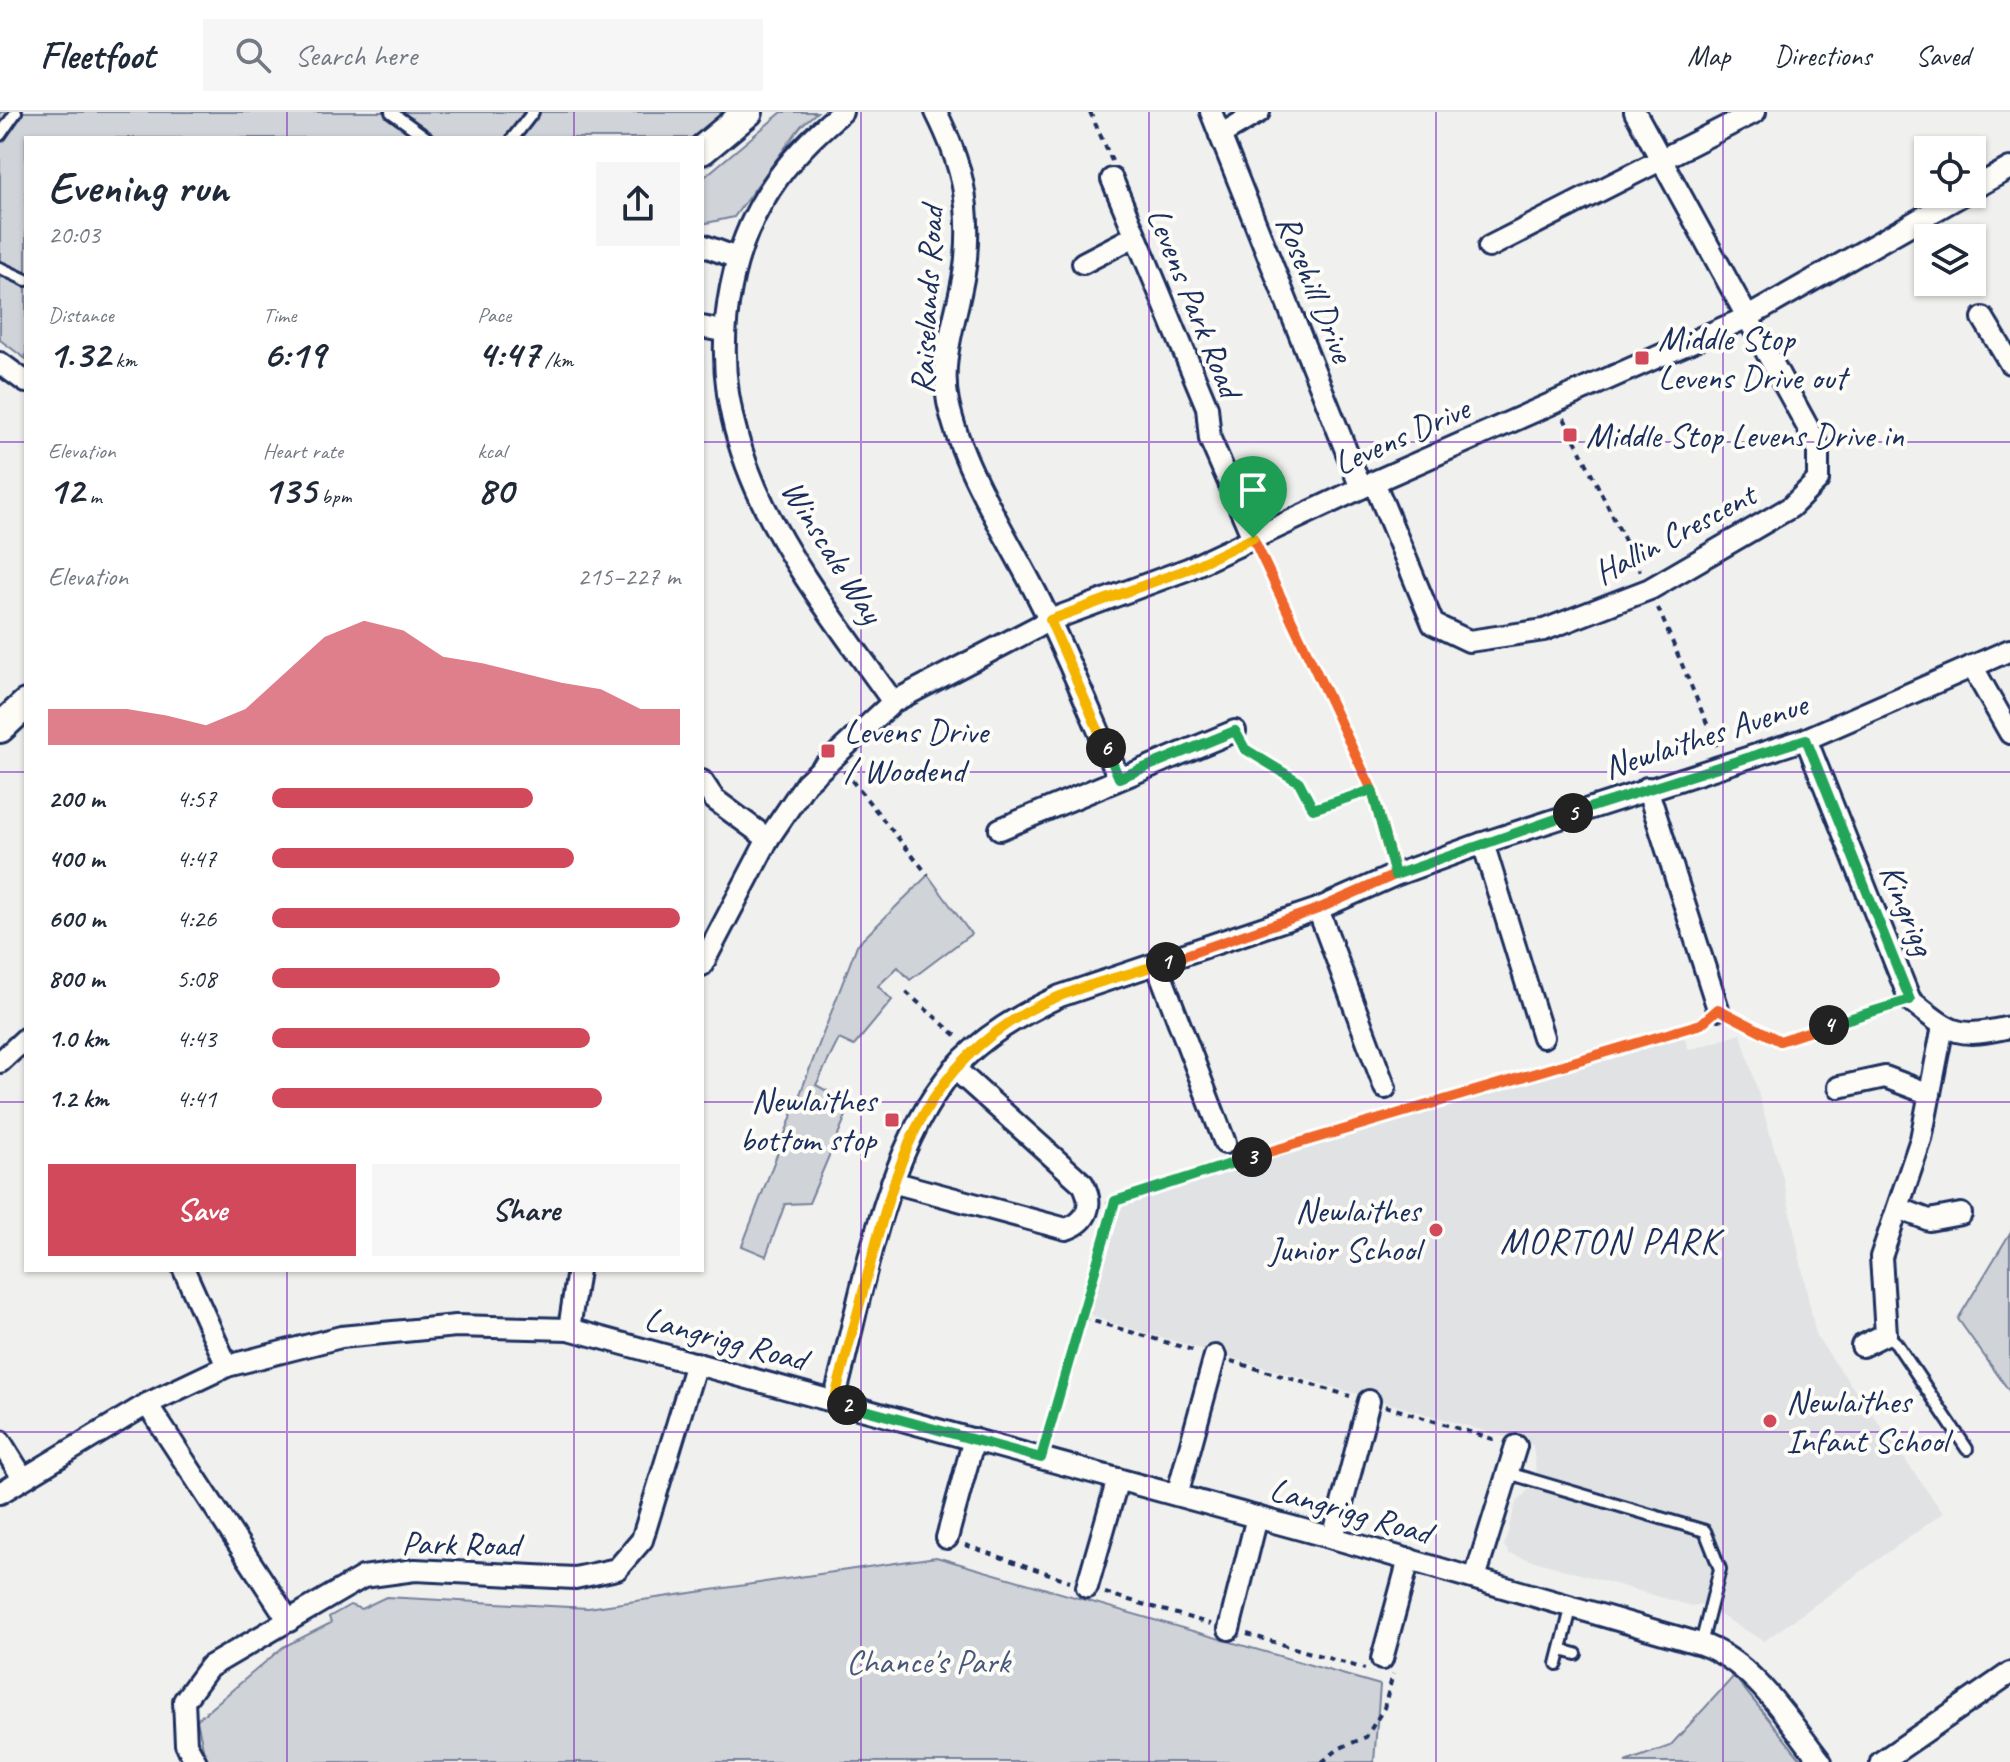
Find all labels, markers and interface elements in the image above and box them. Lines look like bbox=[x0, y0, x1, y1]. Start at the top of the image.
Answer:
search box bbox=[203, 19, 763, 91]
text: Fleetfoot bbox=[40, 32, 155, 79]
icon: search bbox=[231, 33, 275, 77]
text: Search here bbox=[295, 36, 417, 74]
text: Map bbox=[1687, 38, 1730, 73]
text: Directions bbox=[1774, 38, 1872, 73]
text: Saved bbox=[1916, 38, 1970, 73]
map controls bbox=[1914, 136, 1986, 296]
button: locate bbox=[1914, 136, 1986, 208]
text: Evening run bbox=[48, 160, 228, 215]
button: share bbox=[596, 162, 680, 246]
street label: Raiselands Road bbox=[900, 200, 953, 395]
street label: Levens Park Road bbox=[1137, 201, 1254, 407]
street label: Rosehill Drive bbox=[1267, 208, 1365, 370]
text: 20:03 bbox=[48, 218, 100, 251]
button: layers bbox=[1914, 224, 1986, 296]
text: Distance bbox=[48, 301, 114, 329]
text: Time bbox=[263, 301, 296, 329]
text: Pace bbox=[477, 301, 511, 329]
place label: Middle Stop Levens Drive out bbox=[1658, 317, 1851, 399]
text: 1.32 bbox=[48, 329, 110, 379]
text: 6:19 bbox=[263, 329, 325, 379]
text: 4:47 bbox=[477, 329, 539, 379]
text: km bbox=[110, 346, 137, 374]
text: /km bbox=[539, 346, 573, 374]
marker: Middle Stop Levens Drive out bbox=[1633, 349, 1651, 367]
street label: Levens Drive bbox=[1327, 385, 1478, 484]
place label: Middle Stop Levens Drive in bbox=[1586, 414, 1905, 457]
marker: Middle Stop Levens Drive in bbox=[1561, 426, 1579, 444]
text: Elevation bbox=[48, 437, 116, 465]
text: Heart rate bbox=[263, 437, 343, 465]
text: kcal bbox=[477, 437, 506, 465]
pin bbox=[1219, 456, 1287, 538]
text: 12 bbox=[48, 465, 84, 515]
text: 135 bbox=[263, 465, 316, 515]
text: 80 bbox=[477, 465, 513, 515]
icon: arrive bbox=[1231, 468, 1275, 512]
street label: Hallin Crescent bbox=[1586, 471, 1766, 594]
street label: Winscale Way bbox=[772, 472, 895, 633]
text: m bbox=[84, 482, 102, 510]
text: bpm bbox=[316, 482, 352, 510]
text: Elevation bbox=[48, 560, 128, 593]
text: 215–227 m bbox=[577, 560, 680, 593]
street label: Newlaithes Avenue bbox=[1598, 681, 1815, 789]
place label: Levens Drive / Woodend bbox=[844, 710, 991, 792]
pin: 6 bbox=[1086, 728, 1126, 768]
text: 6 bbox=[1101, 734, 1111, 762]
marker: Levens Drive / Woodend bbox=[819, 742, 837, 760]
text: 200 m bbox=[48, 782, 104, 815]
text: 4:57 bbox=[176, 782, 216, 815]
pin: 5 bbox=[1553, 793, 1593, 833]
text: 5 bbox=[1568, 799, 1578, 827]
text: 400 m bbox=[48, 842, 104, 875]
text: 4:47 bbox=[176, 842, 216, 875]
street label: Kingrigg bbox=[1870, 858, 1946, 963]
text: 600 m bbox=[48, 902, 105, 935]
text: 4:26 bbox=[176, 902, 216, 935]
pin: 1 bbox=[1146, 942, 1186, 982]
text: 1 bbox=[1161, 948, 1171, 976]
text: 800 m bbox=[48, 962, 104, 995]
text: 5:08 bbox=[176, 962, 216, 995]
pin: 4 bbox=[1809, 1005, 1849, 1045]
text: 4 bbox=[1824, 1011, 1834, 1039]
text: 1.0 km bbox=[48, 1022, 108, 1055]
text: 4:43 bbox=[176, 1022, 216, 1055]
place label: Newlaithes bottom stop bbox=[740, 1079, 878, 1161]
text: 1.2 km bbox=[48, 1082, 108, 1115]
text: 4:41 bbox=[176, 1082, 216, 1115]
marker: Newlaithes bottom stop bbox=[883, 1111, 901, 1129]
pin: 3 bbox=[1232, 1137, 1272, 1177]
text: 3 bbox=[1247, 1143, 1257, 1171]
button: Save bbox=[48, 1164, 356, 1256]
button: Share bbox=[372, 1164, 680, 1256]
place label: Newlaithes Junior School bbox=[1267, 1189, 1426, 1271]
district label: MORTON PARK bbox=[1500, 1218, 1725, 1264]
marker: Newlaithes Junior School bbox=[1427, 1221, 1445, 1239]
street label: Langrigg Road bbox=[640, 1296, 816, 1382]
place label: Newlaithes Infant School bbox=[1786, 1380, 1954, 1462]
pin: 2 bbox=[827, 1385, 867, 1425]
text: 2 bbox=[842, 1391, 852, 1419]
marker: Newlaithes Infant School bbox=[1761, 1412, 1779, 1430]
street label: Langrigg Road bbox=[1265, 1467, 1441, 1555]
street label: Park Road bbox=[401, 1521, 525, 1566]
park label: Chance's Park bbox=[846, 1640, 1012, 1683]

